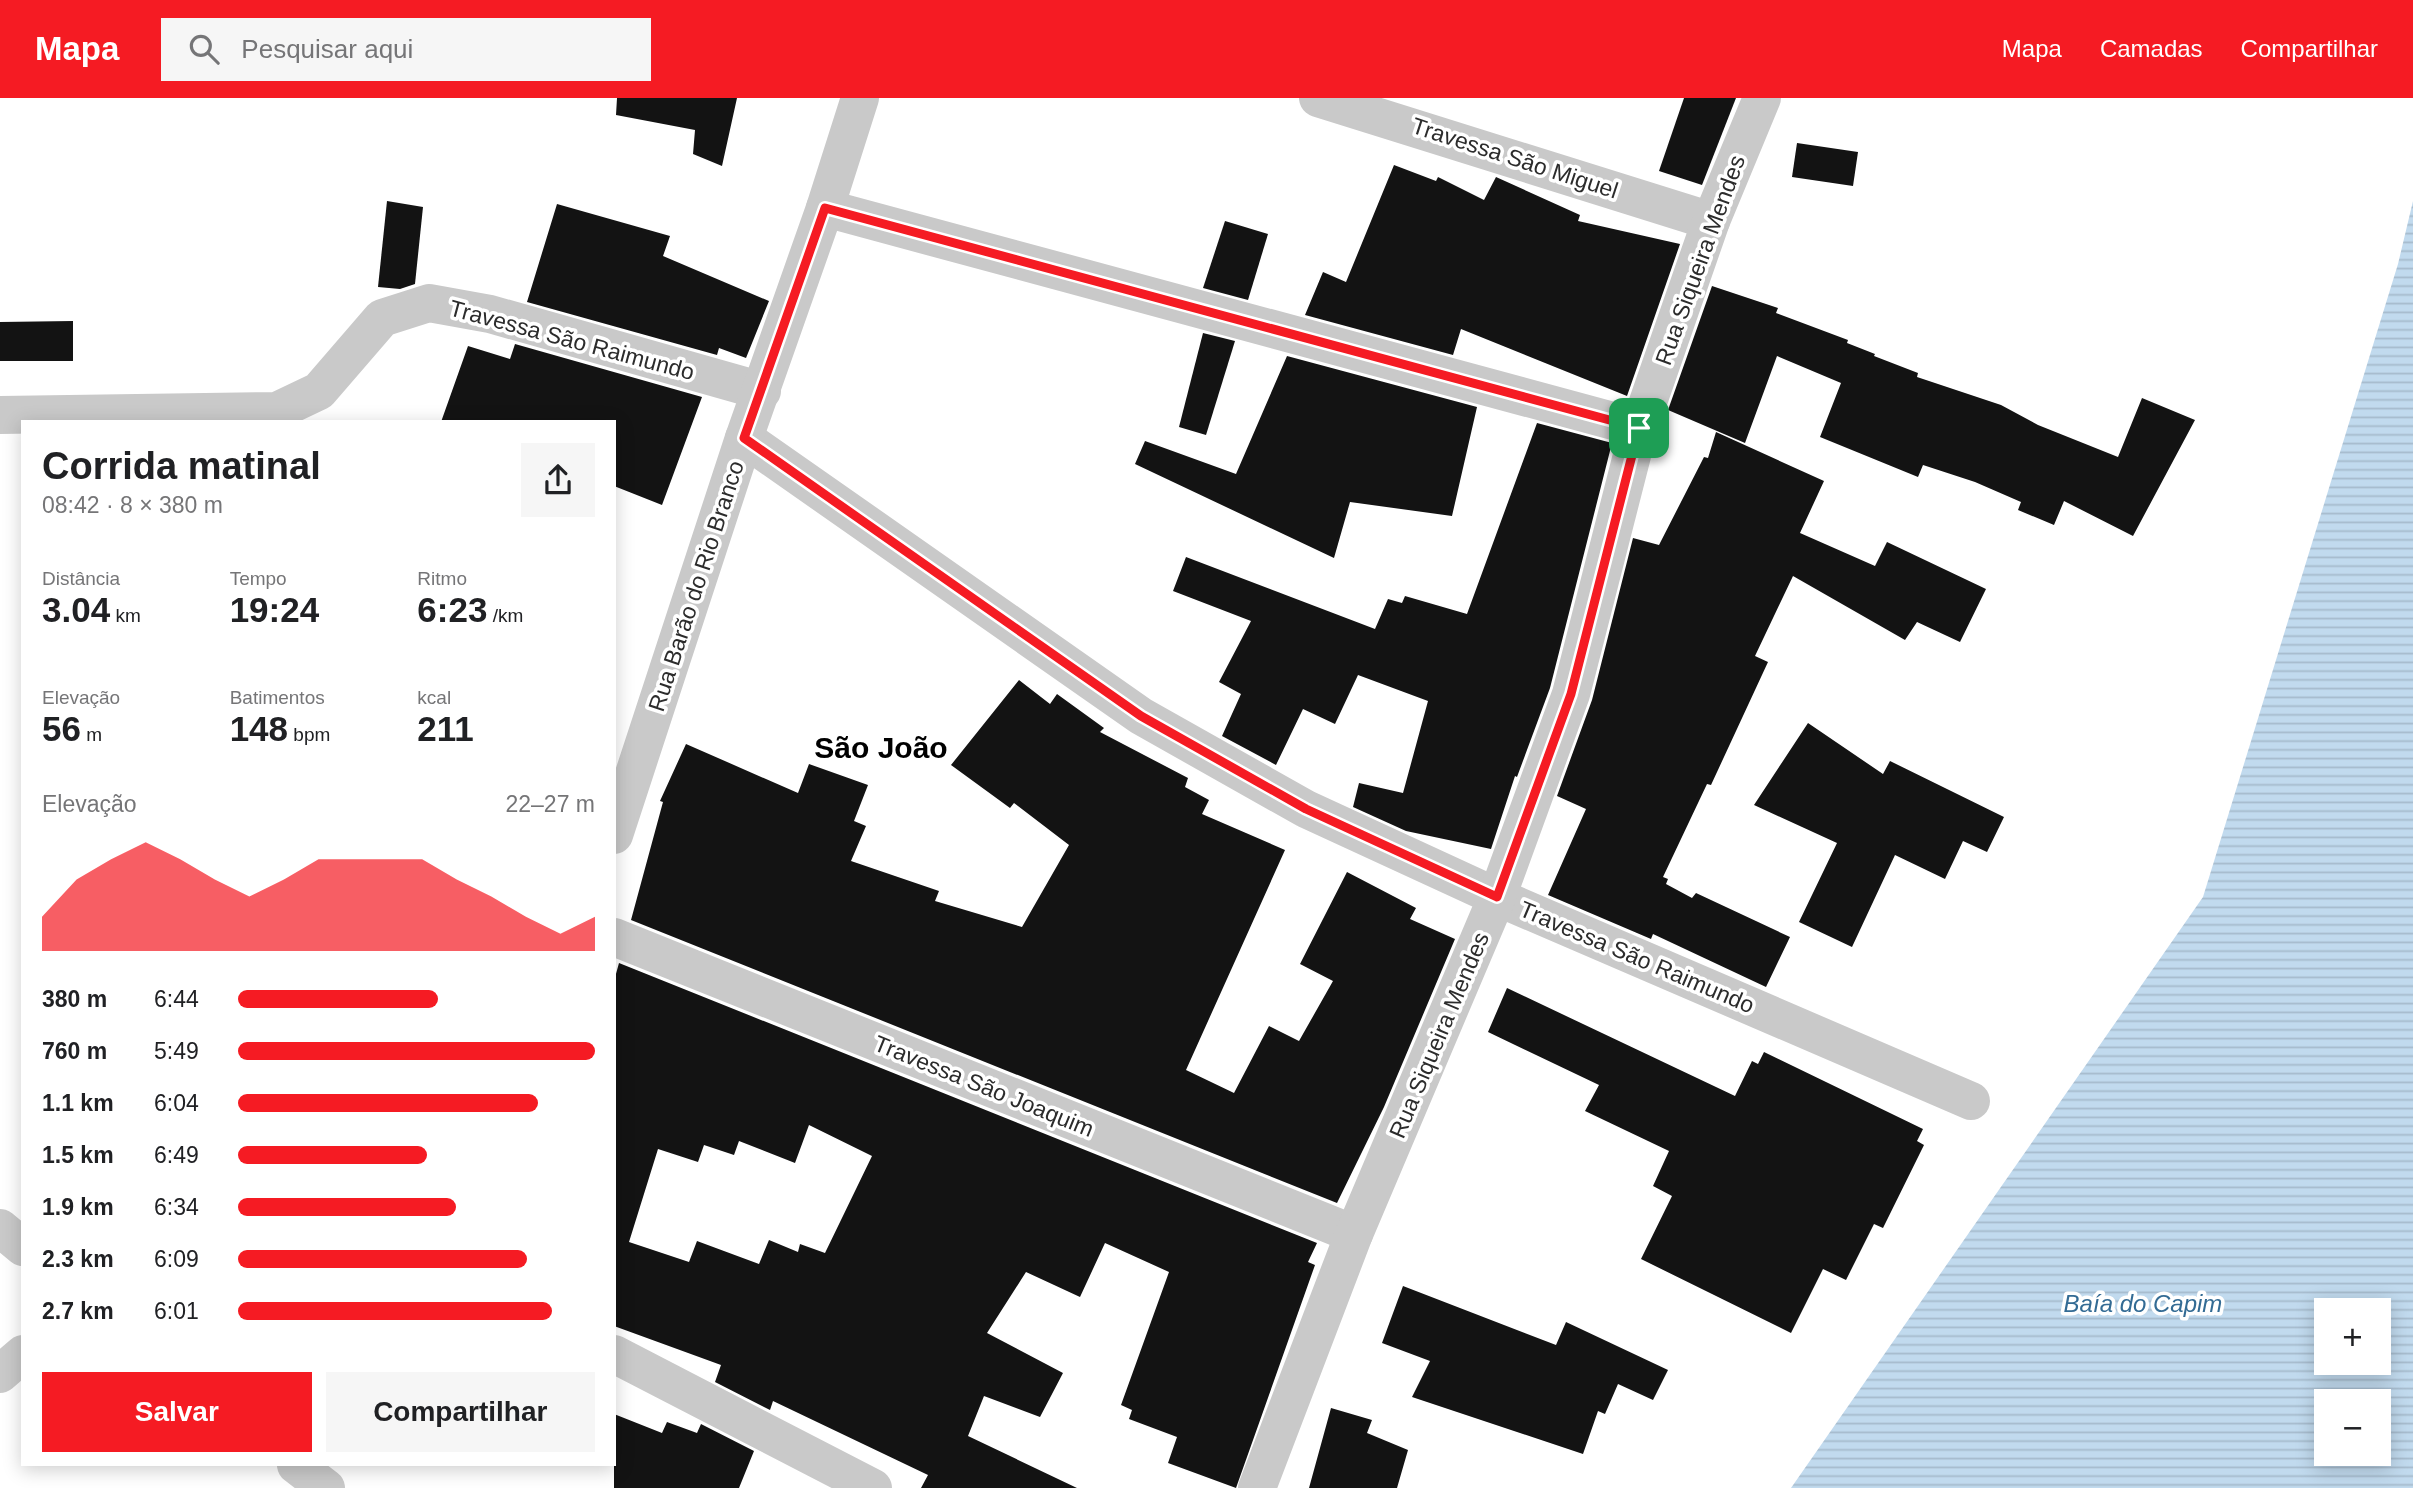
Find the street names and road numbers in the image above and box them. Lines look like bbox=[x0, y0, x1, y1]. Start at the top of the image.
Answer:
street label: Travessa São Miguel bbox=[1409, 112, 1621, 204]
street label: Rua Siqueira Mendes bbox=[1650, 152, 1750, 368]
street label: Travessa São Raimundo bbox=[447, 295, 697, 385]
street label: Rua Barão do Rio Branco bbox=[643, 457, 749, 715]
street label: Travessa São Raimundo bbox=[1516, 896, 1758, 1018]
street label: Rua Siqueira Mendes bbox=[1384, 928, 1494, 1142]
street label: Travessa São Joaquim bbox=[870, 1030, 1098, 1142]

